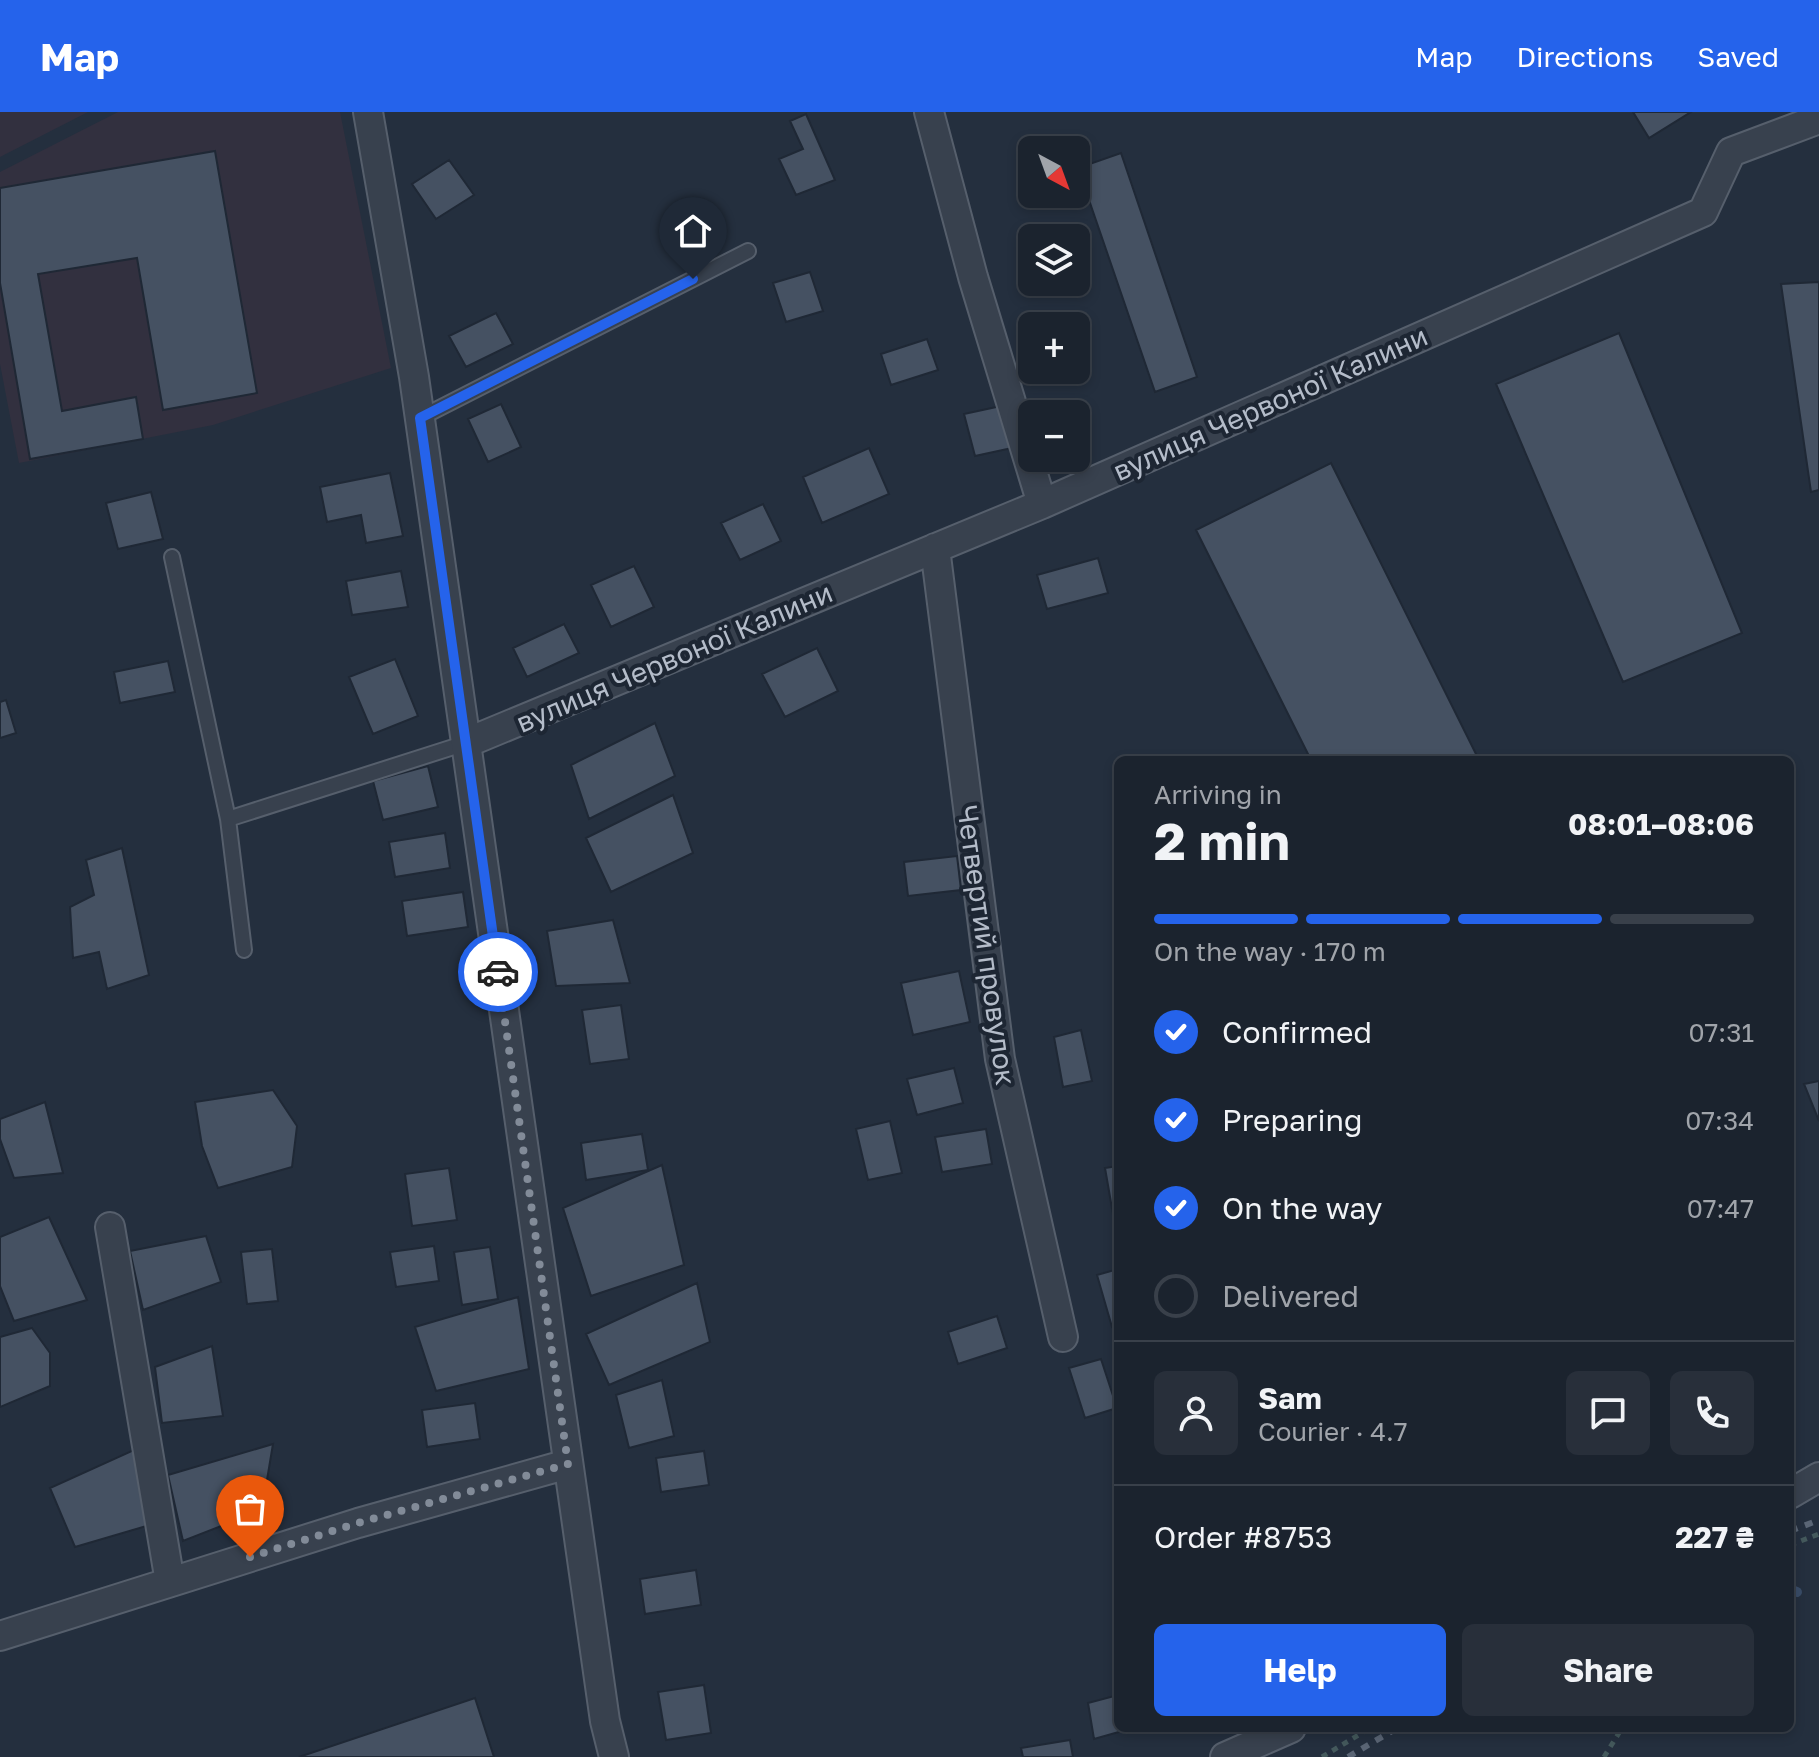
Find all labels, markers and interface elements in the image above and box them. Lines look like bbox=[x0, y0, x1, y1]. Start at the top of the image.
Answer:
text: Map bbox=[40, 34, 119, 79]
text: Map bbox=[1415, 40, 1472, 73]
text: Directions bbox=[1516, 40, 1653, 73]
text: Saved bbox=[1697, 40, 1779, 73]
north arrow bbox=[1018, 136, 1090, 208]
map controls bbox=[1018, 136, 1090, 472]
pin bbox=[659, 197, 727, 279]
icon: home bbox=[671, 209, 715, 253]
button: layers bbox=[1018, 224, 1090, 296]
button: + bbox=[1018, 312, 1090, 384]
street label: вулиця Червоної Калини bbox=[1108, 319, 1432, 487]
button: − bbox=[1018, 400, 1090, 472]
street label: вулиця Червоної Калини bbox=[511, 575, 837, 739]
text: Arriving in bbox=[1154, 779, 1282, 810]
street label: Четвертий провулок bbox=[951, 803, 1023, 1087]
text: 08:01–08:06 bbox=[1568, 806, 1754, 842]
text: 2 min bbox=[1154, 809, 1290, 871]
courier bbox=[458, 932, 538, 1012]
text: On the way · 170 m bbox=[1154, 936, 1386, 967]
icon: car bbox=[476, 950, 520, 994]
icon: check bbox=[1154, 1010, 1198, 1054]
text: Confirmed bbox=[1222, 1014, 1372, 1050]
text: 07:31 bbox=[1688, 1017, 1754, 1048]
icon: check bbox=[1154, 1098, 1198, 1142]
text: Preparing bbox=[1222, 1102, 1363, 1138]
text: 07:34 bbox=[1685, 1105, 1754, 1136]
icon: check bbox=[1154, 1186, 1198, 1230]
text: On the way bbox=[1222, 1190, 1382, 1226]
text: 07:47 bbox=[1687, 1193, 1754, 1224]
text: Delivered bbox=[1222, 1278, 1359, 1314]
button: person bbox=[1154, 1371, 1238, 1455]
button: chat bbox=[1566, 1371, 1650, 1455]
button: phone bbox=[1670, 1371, 1754, 1455]
text: Sam bbox=[1258, 1380, 1322, 1416]
text: Courier · 4.7 bbox=[1258, 1416, 1408, 1447]
pin bbox=[216, 1475, 284, 1557]
icon: bag bbox=[228, 1487, 272, 1531]
text: Order #8753 bbox=[1154, 1519, 1332, 1555]
text: 227 ₴ bbox=[1675, 1519, 1754, 1555]
button: Help bbox=[1154, 1624, 1446, 1716]
button: Share bbox=[1462, 1624, 1754, 1716]

